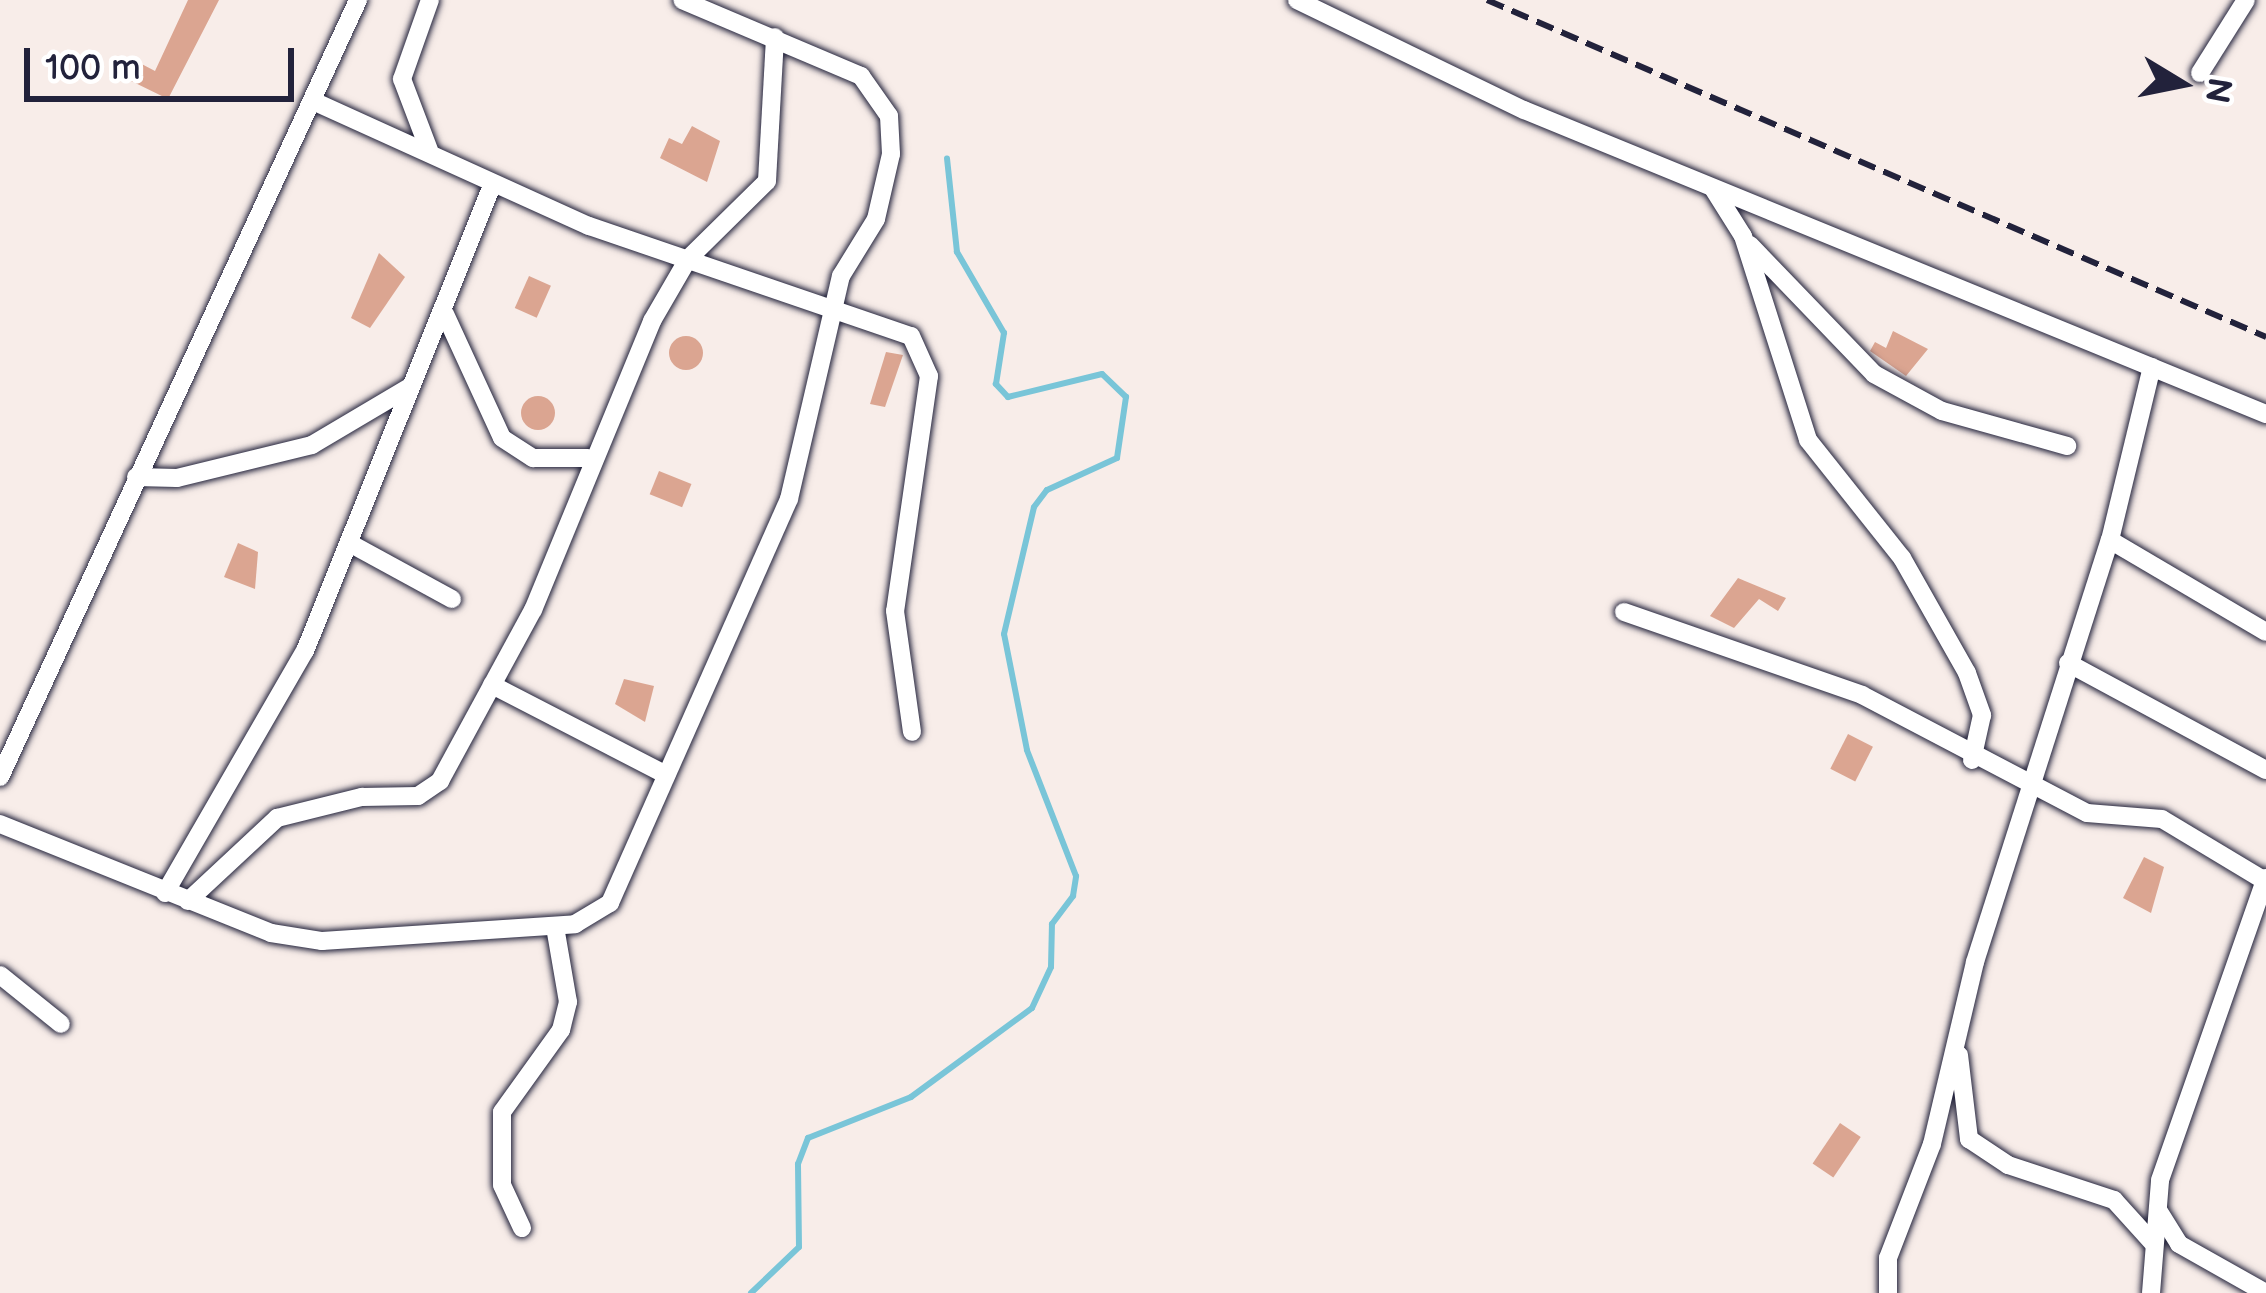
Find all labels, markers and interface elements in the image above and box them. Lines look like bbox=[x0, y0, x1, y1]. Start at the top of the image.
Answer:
scale bar bbox=[30, 24, 300, 98]
north arrow bbox=[2122, 24, 2242, 144]
text: 100 m bbox=[45, 47, 141, 90]
text: N bbox=[2196, 75, 2239, 106]

